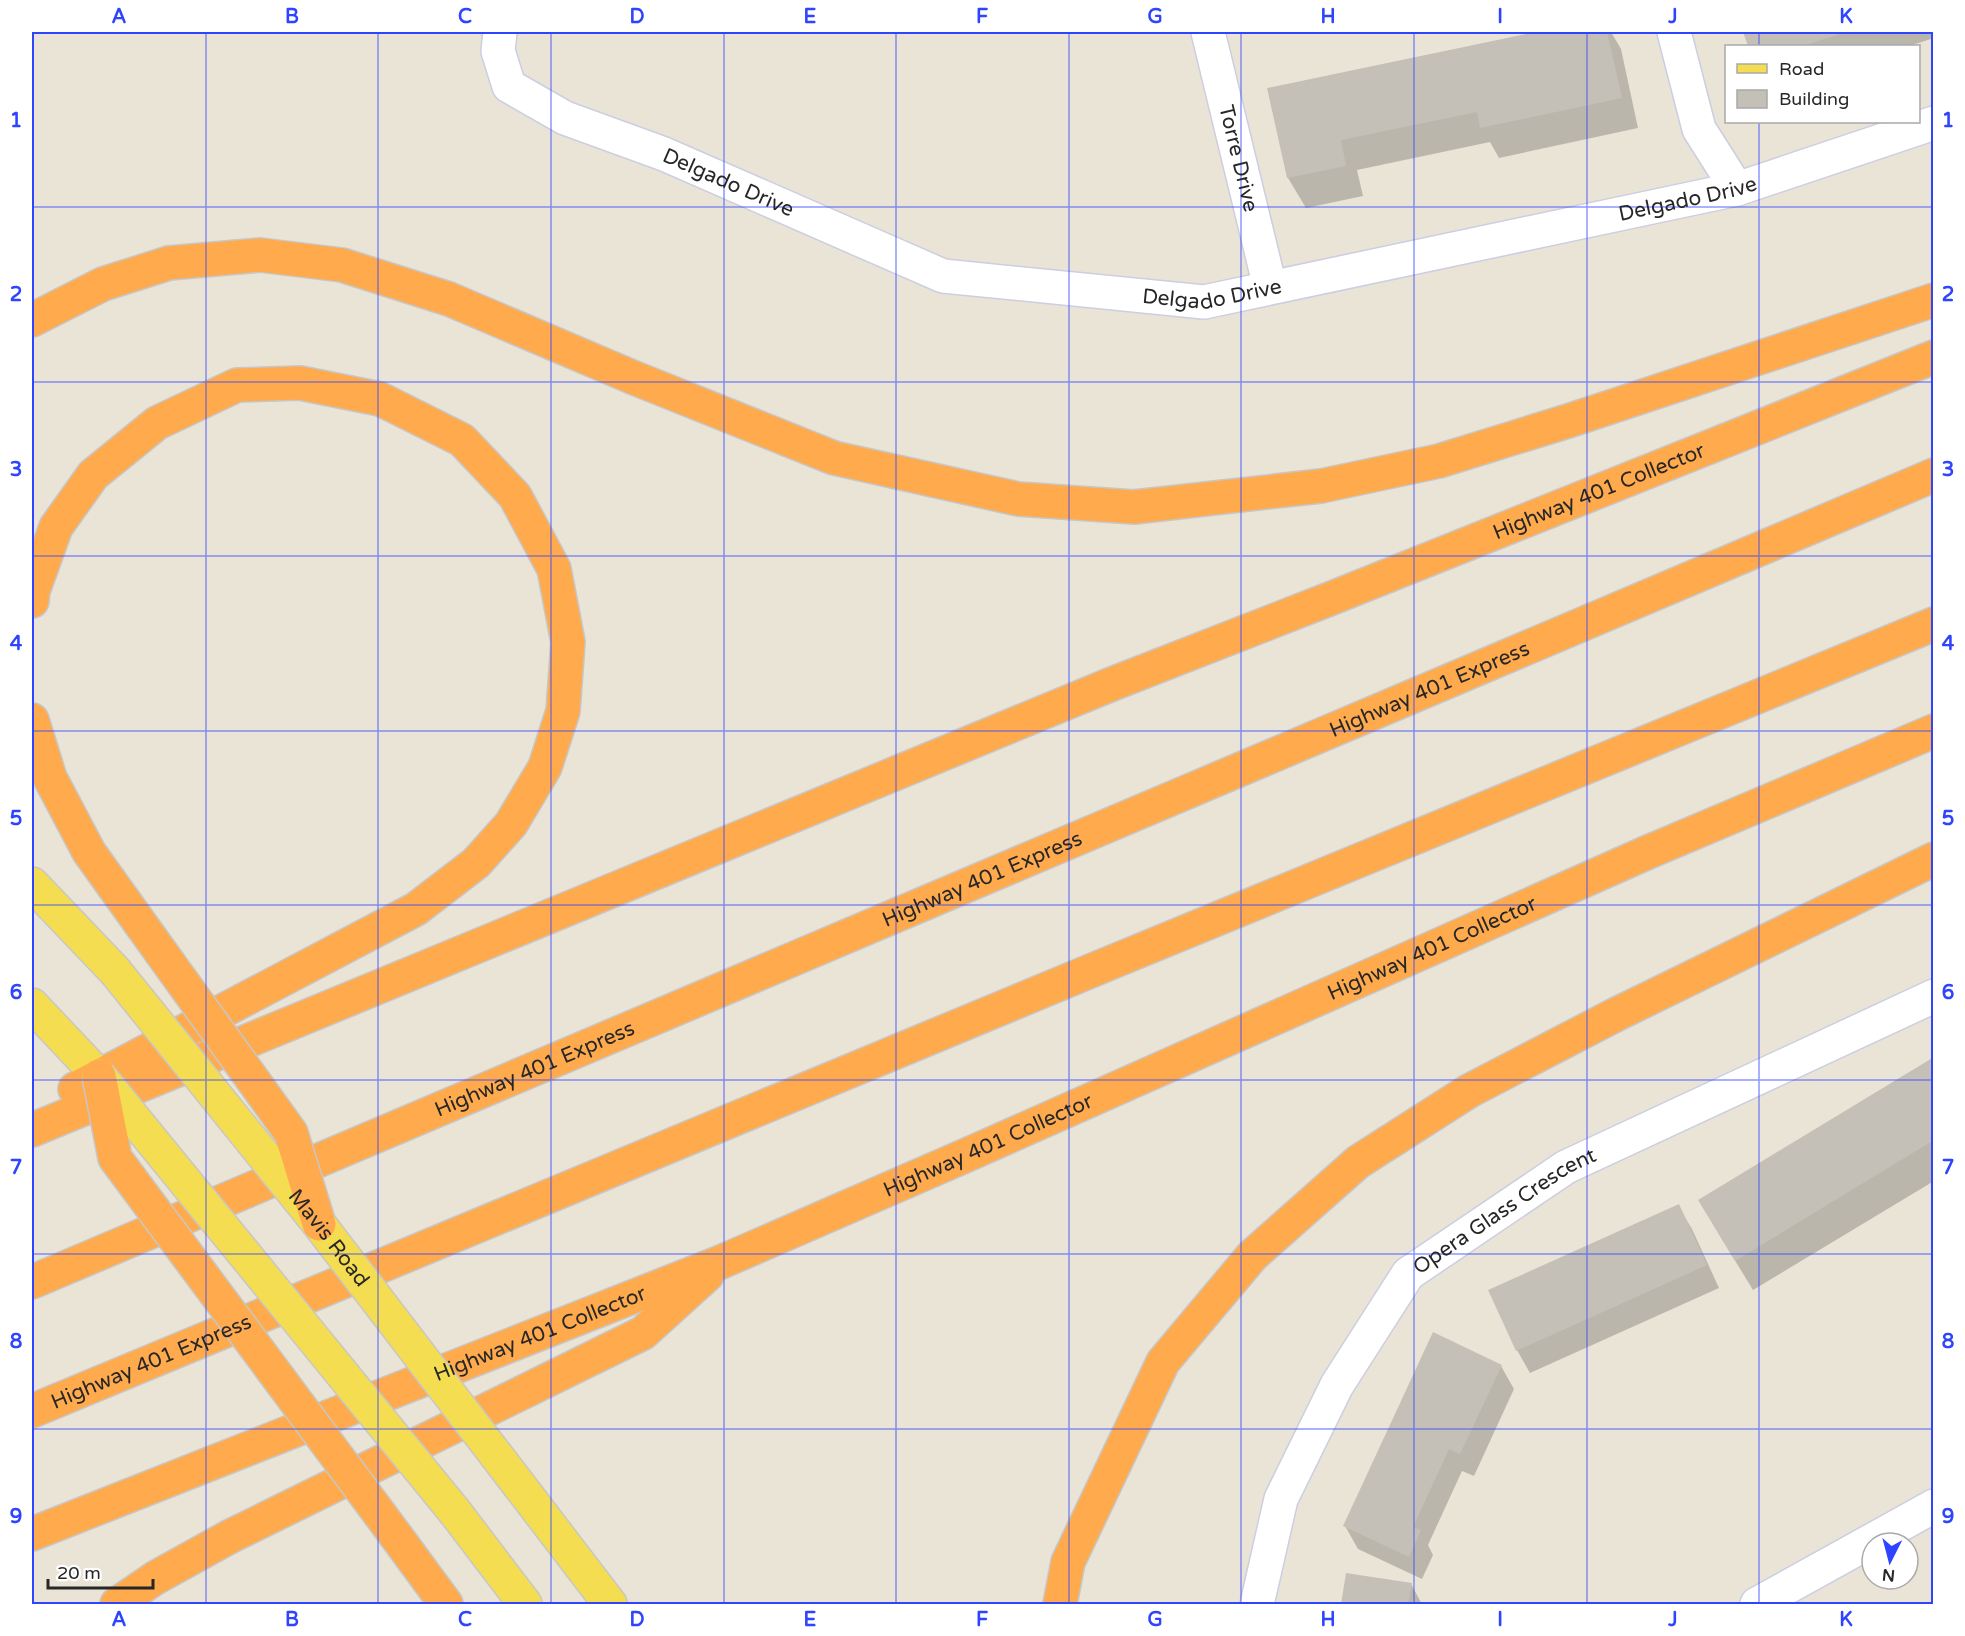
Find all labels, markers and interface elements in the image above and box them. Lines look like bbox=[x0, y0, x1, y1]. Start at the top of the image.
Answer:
text: A bbox=[112, 5, 127, 29]
text: B bbox=[285, 5, 299, 29]
text: C bbox=[458, 5, 472, 29]
text: D bbox=[629, 5, 645, 29]
text: E bbox=[804, 5, 817, 29]
text: F bbox=[976, 5, 988, 29]
text: G bbox=[1147, 5, 1163, 29]
text: H bbox=[1320, 5, 1336, 29]
text: I bbox=[1497, 5, 1503, 29]
text: J bbox=[1667, 5, 1678, 29]
text: K bbox=[1839, 5, 1853, 29]
legend bbox=[1725, 45, 1920, 123]
text: Road bbox=[1779, 58, 1824, 80]
text: Building bbox=[1779, 88, 1849, 110]
street label: Torre Drive bbox=[1213, 102, 1263, 215]
text: 1 bbox=[10, 109, 22, 133]
text: 1 bbox=[1942, 109, 1954, 133]
street label: Delgado Drive bbox=[659, 143, 798, 222]
street label: Delgado Drive bbox=[1616, 171, 1760, 227]
street label: Delgado Drive bbox=[1141, 274, 1284, 316]
text: 2 bbox=[10, 283, 22, 307]
text: 2 bbox=[1942, 283, 1954, 307]
street label: Highway 401 Collector bbox=[1489, 438, 1708, 545]
text: 3 bbox=[10, 458, 22, 482]
text: 3 bbox=[1942, 458, 1954, 482]
text: 4 bbox=[10, 632, 23, 656]
text: 4 bbox=[1942, 632, 1955, 656]
street label: Highway 401 Express bbox=[1326, 636, 1533, 743]
text: 5 bbox=[10, 807, 22, 831]
text: 5 bbox=[1942, 807, 1954, 831]
street label: Highway 401 Express bbox=[879, 826, 1086, 933]
street label: Highway 401 Collector bbox=[1324, 891, 1541, 1006]
text: 6 bbox=[10, 981, 22, 1005]
text: 6 bbox=[1942, 981, 1954, 1005]
street label: Highway 401 Express bbox=[431, 1016, 638, 1123]
street label: Highway 401 Collector bbox=[880, 1089, 1097, 1203]
street label: Opera Glass Crescent bbox=[1408, 1143, 1600, 1280]
text: 7 bbox=[10, 1156, 22, 1180]
text: 7 bbox=[1942, 1156, 1954, 1180]
street label: Mavis Road bbox=[283, 1184, 374, 1292]
street label: Highway 401 Collector bbox=[430, 1281, 650, 1387]
street label: Highway 401 Express bbox=[47, 1309, 255, 1415]
text: 8 bbox=[10, 1330, 22, 1354]
text: 8 bbox=[1942, 1330, 1954, 1354]
text: 9 bbox=[10, 1505, 22, 1529]
text: 9 bbox=[1942, 1505, 1954, 1529]
north arrow bbox=[1860, 1531, 1920, 1591]
scale bar bbox=[48, 1552, 153, 1590]
text: 20 m bbox=[57, 1562, 101, 1584]
text: N bbox=[1881, 1564, 1896, 1586]
text: A bbox=[112, 1608, 127, 1632]
text: B bbox=[285, 1608, 299, 1632]
text: C bbox=[458, 1608, 472, 1632]
text: D bbox=[629, 1608, 645, 1632]
text: E bbox=[804, 1608, 817, 1632]
text: F bbox=[976, 1608, 988, 1632]
text: G bbox=[1147, 1608, 1163, 1632]
text: H bbox=[1320, 1608, 1336, 1632]
text: I bbox=[1497, 1608, 1503, 1632]
text: J bbox=[1667, 1608, 1678, 1632]
text: K bbox=[1839, 1608, 1853, 1632]

